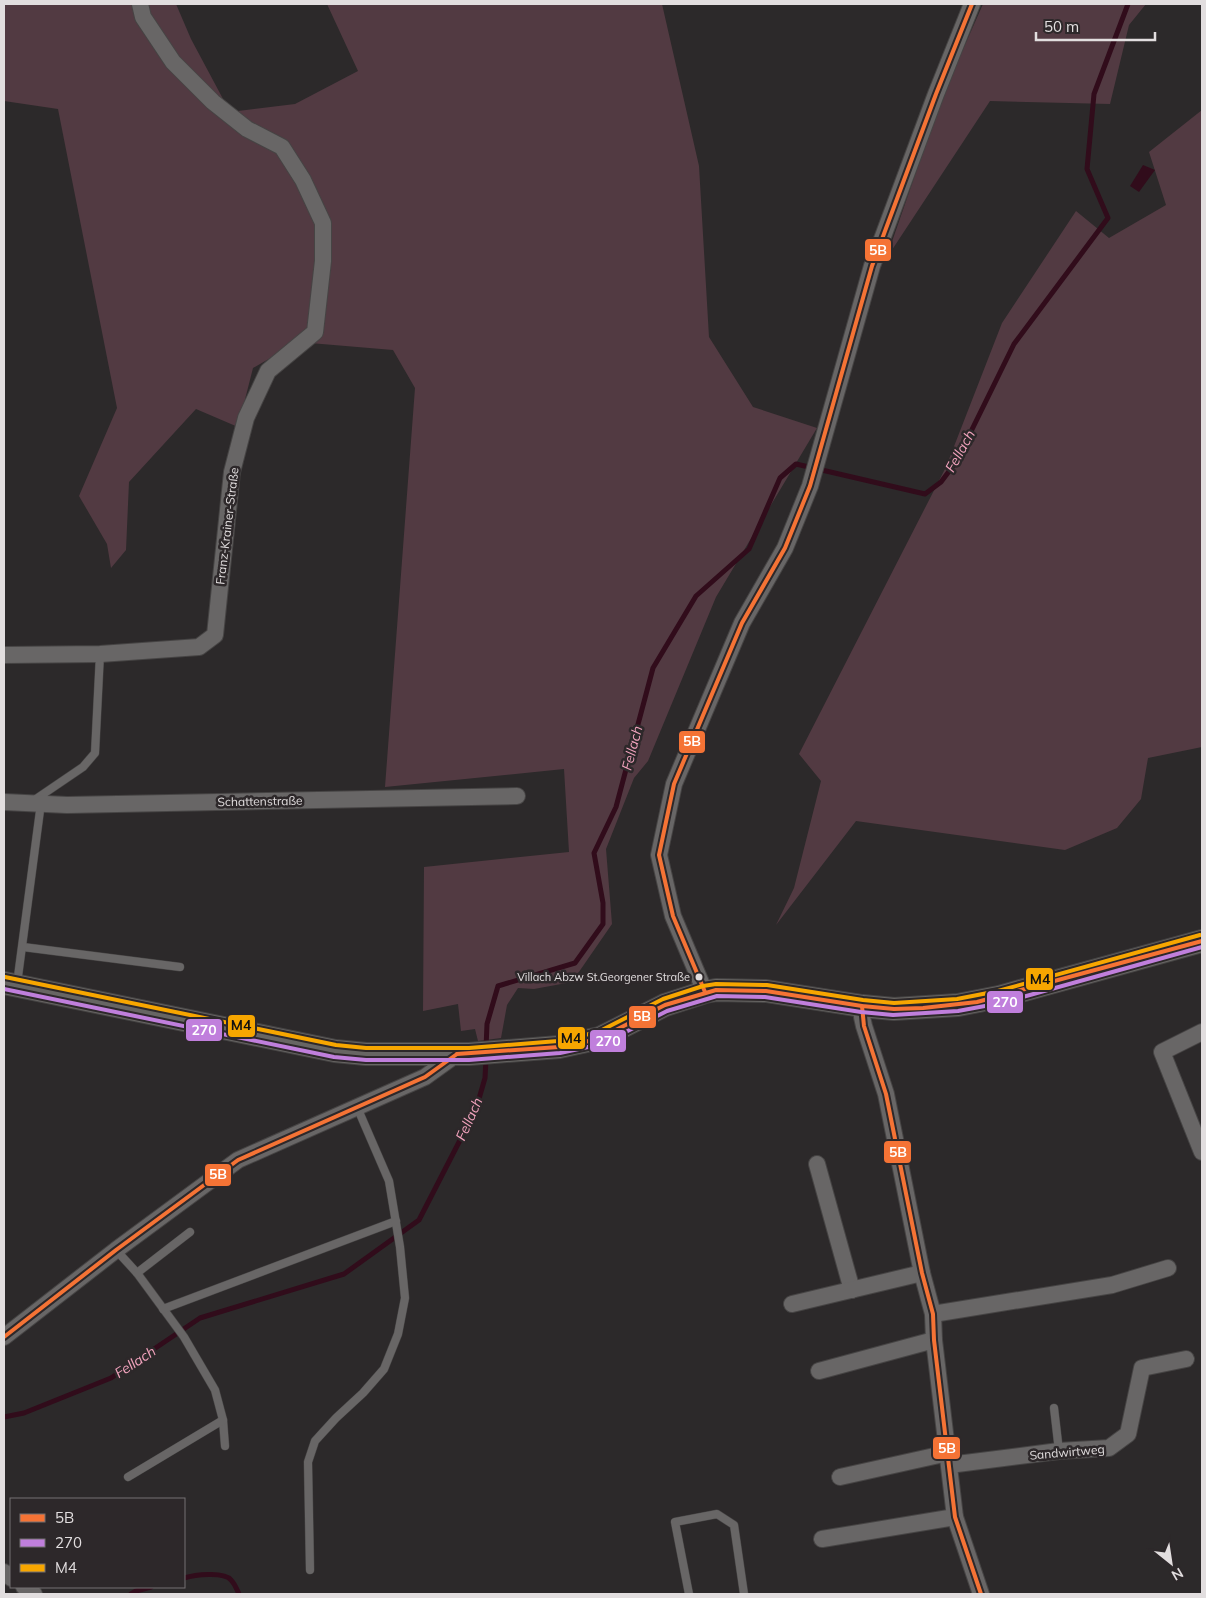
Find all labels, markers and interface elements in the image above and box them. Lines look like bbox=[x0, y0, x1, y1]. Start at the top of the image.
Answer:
scale bar bbox=[1036, 10, 1155, 42]
text: 50 m bbox=[1044, 17, 1079, 36]
line badge: 5B bbox=[864, 238, 892, 262]
text: 5B bbox=[869, 241, 887, 259]
water label: Fellach bbox=[941, 427, 979, 475]
street label: Franz-Krainer-Straße bbox=[212, 467, 242, 585]
water label: Fellach bbox=[617, 724, 647, 772]
line badge: 5B bbox=[678, 730, 706, 754]
text: 5B bbox=[683, 732, 701, 750]
street label: Schattenstraße bbox=[217, 793, 303, 809]
line badge: M4 bbox=[1025, 967, 1054, 991]
place label: Villach Abzw St.Georgener Straße bbox=[517, 970, 690, 984]
text: M4 bbox=[1030, 970, 1051, 988]
marker: Villach Abzw St.Georgener Straße bbox=[694, 972, 704, 982]
line badge: 270 bbox=[986, 990, 1024, 1014]
text: 270 bbox=[992, 993, 1018, 1011]
line badge: 5B bbox=[628, 1005, 657, 1029]
text: 5B bbox=[633, 1007, 651, 1025]
line badge: M4 bbox=[227, 1014, 256, 1038]
text: M4 bbox=[231, 1016, 252, 1034]
line badge: 270 bbox=[185, 1018, 223, 1042]
text: 270 bbox=[191, 1021, 217, 1039]
line badge: M4 bbox=[557, 1026, 586, 1050]
text: M4 bbox=[561, 1029, 582, 1047]
line badge: 270 bbox=[589, 1029, 627, 1053]
text: 270 bbox=[595, 1032, 621, 1050]
water label: Fellach bbox=[452, 1095, 486, 1143]
line badge: 5B bbox=[883, 1140, 912, 1164]
text: 5B bbox=[889, 1143, 907, 1161]
line badge: 5B bbox=[204, 1163, 232, 1187]
text: 5B bbox=[209, 1165, 227, 1183]
water label: Fellach bbox=[111, 1342, 159, 1382]
line badge: 5B bbox=[932, 1436, 961, 1460]
text: 5B bbox=[938, 1439, 956, 1457]
street label: Sandwirtweg bbox=[1029, 1441, 1105, 1463]
legend bbox=[10, 1498, 185, 1588]
text: 5B bbox=[55, 1508, 74, 1527]
text: 270 bbox=[55, 1533, 82, 1552]
north arrow bbox=[1146, 1538, 1196, 1588]
text: M4 bbox=[55, 1558, 77, 1577]
text: N bbox=[1168, 1564, 1187, 1585]

